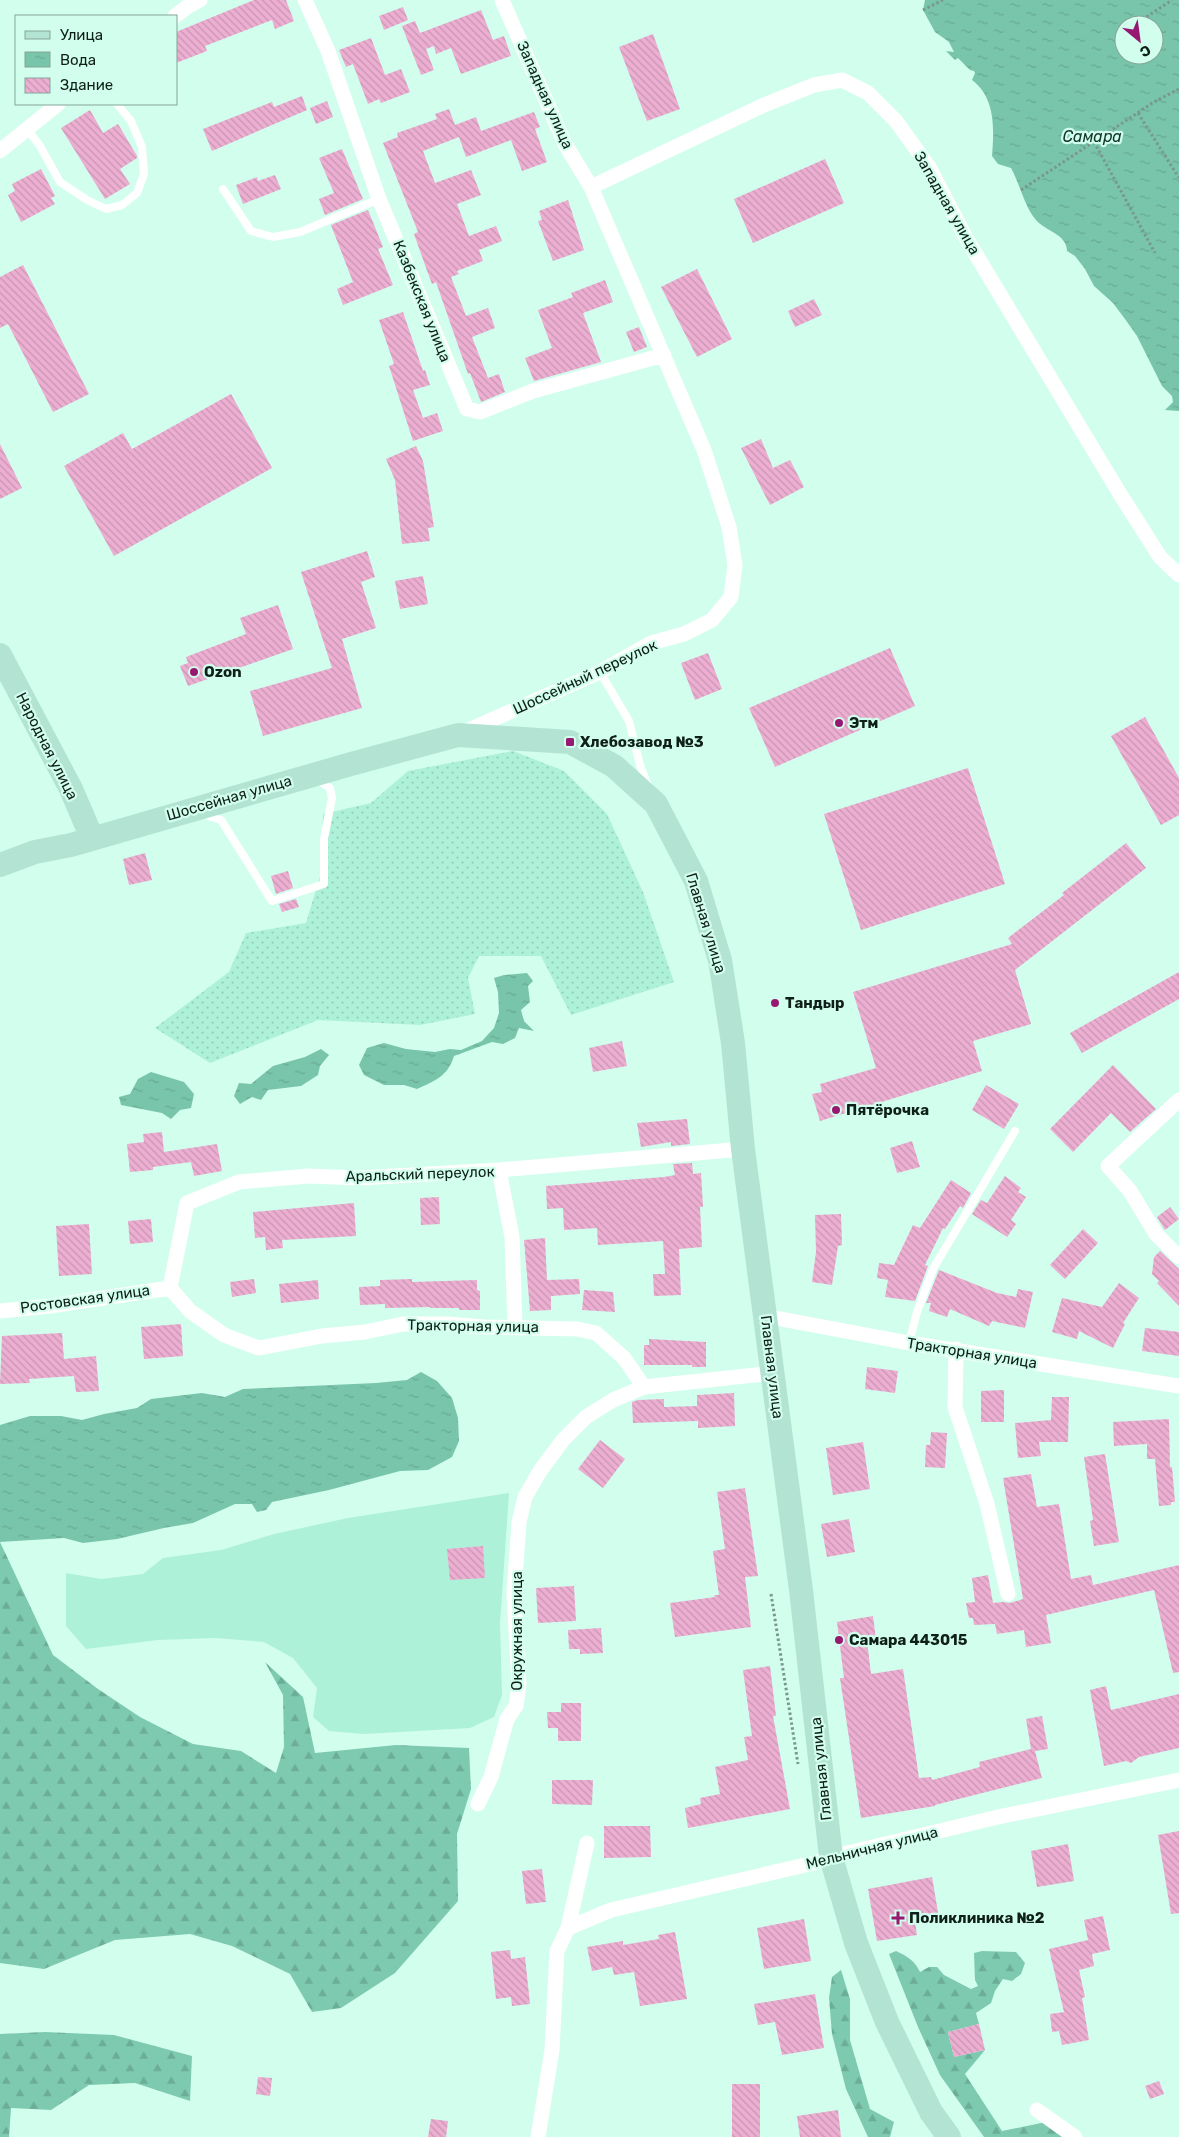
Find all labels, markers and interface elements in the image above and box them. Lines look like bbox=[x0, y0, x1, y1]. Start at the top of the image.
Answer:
legend bbox=[15, 15, 178, 105]
north arrow bbox=[1114, 15, 1164, 65]
text: Улица bbox=[60, 26, 103, 44]
street label: Западная улица bbox=[513, 38, 577, 152]
text: С bbox=[1136, 41, 1153, 61]
text: Вода bbox=[60, 51, 96, 69]
text: Здание bbox=[60, 76, 113, 94]
water label: Самара bbox=[1062, 127, 1122, 146]
street label: Западная улица bbox=[910, 148, 984, 258]
street label: Казбекская улица bbox=[389, 237, 455, 365]
street label: Шоссейный переулок bbox=[510, 636, 660, 718]
place label: Ozon bbox=[204, 663, 242, 681]
marker: Ozon bbox=[188, 666, 200, 678]
street label: Народная улица bbox=[12, 689, 82, 803]
place label: Этм bbox=[849, 714, 878, 732]
marker: Этм bbox=[833, 717, 845, 729]
place label: Хлебозавод №3 bbox=[580, 733, 704, 751]
marker: Хлебозавод №3 bbox=[564, 736, 576, 748]
street label: Шоссейная улица bbox=[164, 772, 294, 824]
street label: Главная улица bbox=[682, 871, 730, 975]
place label: Тандыр bbox=[785, 994, 845, 1012]
marker: Тандыр bbox=[769, 997, 781, 1009]
place label: Пятёрочка bbox=[846, 1101, 929, 1119]
marker: Пятёрочка bbox=[830, 1104, 842, 1116]
street label: Аральский переулок bbox=[345, 1162, 495, 1186]
street label: Ростовская улица bbox=[19, 1281, 151, 1317]
street label: Главная улица bbox=[757, 1314, 787, 1420]
street label: Тракторная улица bbox=[407, 1316, 539, 1336]
street label: Тракторная улица bbox=[906, 1334, 1038, 1372]
street label: Окружная улица bbox=[508, 1571, 526, 1691]
place label: Самара 443015 bbox=[849, 1631, 968, 1649]
marker: Самара 443015 bbox=[833, 1634, 845, 1646]
street label: Главная улица bbox=[807, 1716, 835, 1822]
street label: Мельничная улица bbox=[804, 1823, 940, 1873]
place label: Поликлиника №2 bbox=[909, 1909, 1045, 1927]
marker: Поликлиника №2 bbox=[891, 1911, 905, 1925]

